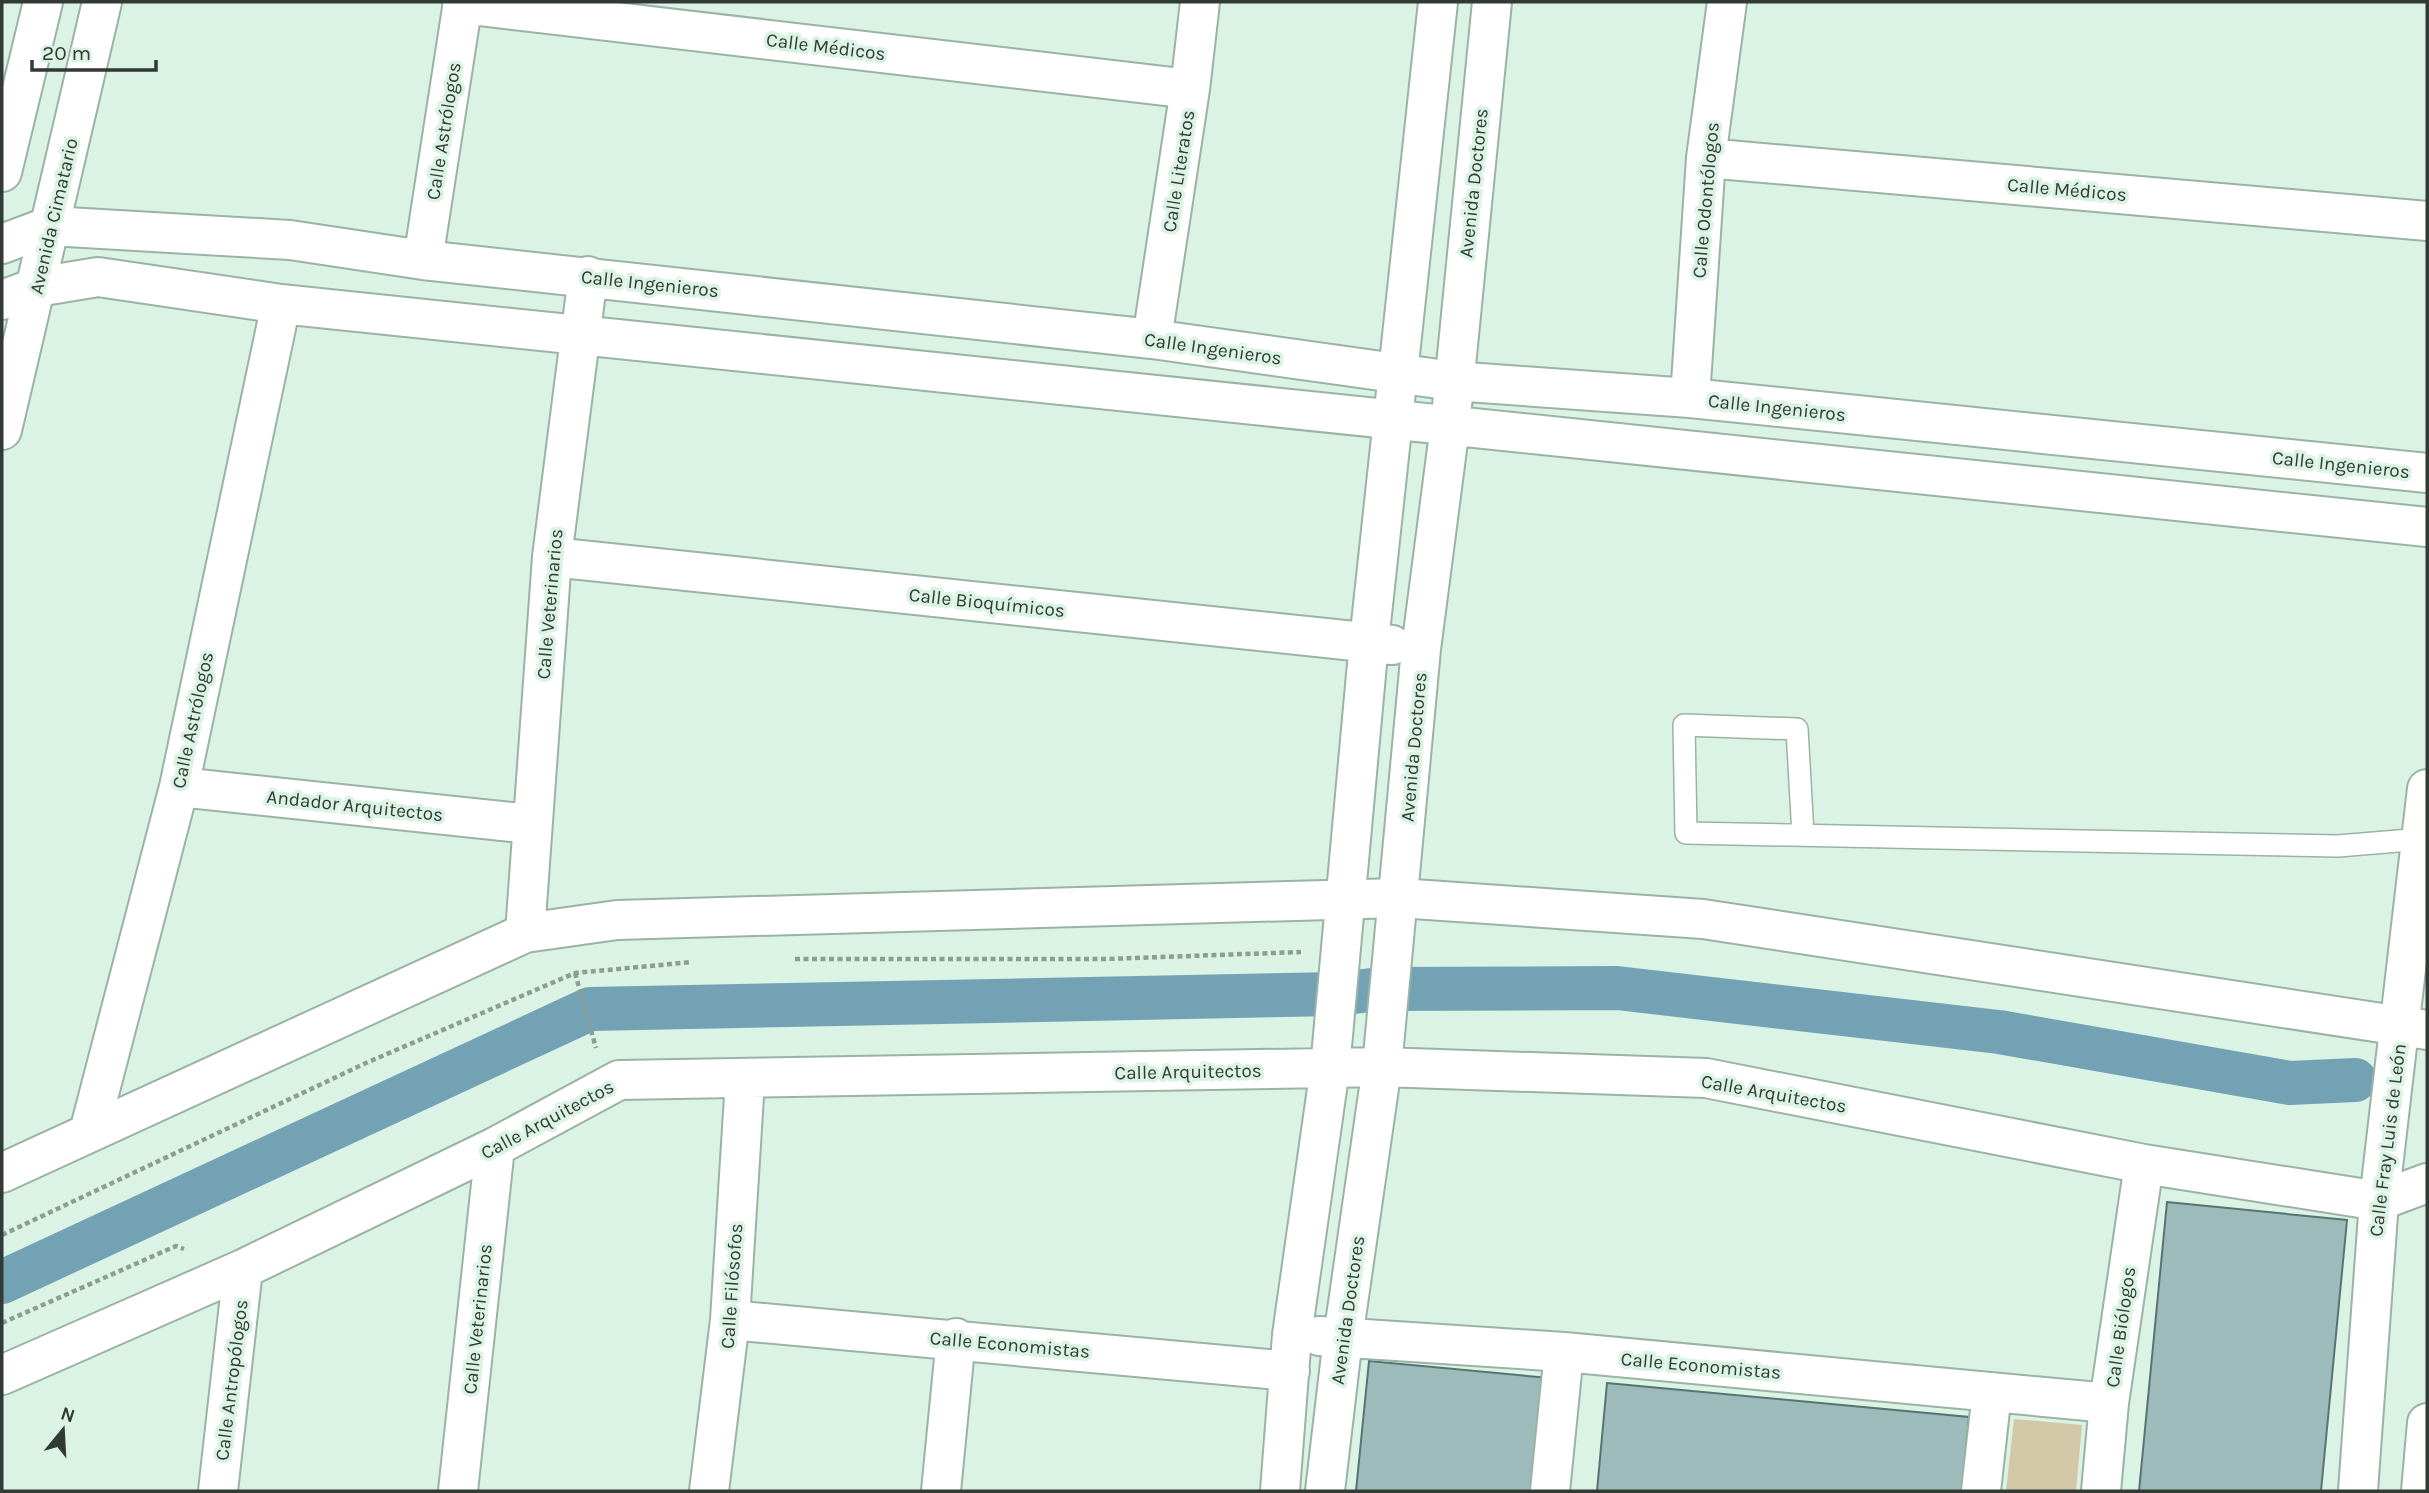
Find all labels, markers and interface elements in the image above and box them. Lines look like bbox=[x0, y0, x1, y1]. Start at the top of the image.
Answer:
scale bar bbox=[32, 28, 156, 72]
street label: Calle Médicos bbox=[765, 29, 887, 65]
text: 20 m bbox=[42, 41, 91, 65]
street label: Calle Astrólogos bbox=[422, 61, 466, 202]
street label: Avenida Doctores bbox=[1455, 107, 1493, 259]
street label: Calle Literatos bbox=[1158, 109, 1199, 234]
street label: Calle Odontólogos bbox=[1688, 121, 1724, 279]
street label: Avenida Cimatario bbox=[25, 136, 83, 296]
street label: Calle Médicos bbox=[2006, 174, 2128, 206]
street label: Calle Ingenieros bbox=[580, 266, 720, 302]
street label: Calle Ingenieros bbox=[1143, 328, 1283, 370]
street label: Calle Ingenieros bbox=[1707, 390, 1847, 426]
street label: Calle Ingenieros bbox=[2271, 447, 2411, 483]
street label: Calle Veterinarios bbox=[532, 528, 568, 680]
street label: Calle Bioquímicos bbox=[908, 584, 1066, 622]
street label: Calle Astrólogos bbox=[168, 650, 218, 791]
street label: Avenida Doctores bbox=[1397, 671, 1431, 823]
street label: Andador Arquitectos bbox=[266, 786, 444, 826]
street label: Calle Fray Luis de León bbox=[2365, 1042, 2411, 1238]
street label: Calle Arquitectos bbox=[1114, 1060, 1262, 1084]
street label: Calle Arquitectos bbox=[1699, 1070, 1848, 1118]
street label: Calle Arquitectos bbox=[477, 1076, 618, 1164]
street label: Calle Filósofos bbox=[717, 1223, 747, 1349]
street label: Avenida Doctores bbox=[1327, 1234, 1369, 1386]
street label: Calle Veterinarios bbox=[459, 1243, 497, 1395]
street label: Calle Biólogos bbox=[2102, 1265, 2140, 1389]
street label: Calle Antropólogos bbox=[211, 1298, 253, 1462]
street label: Calle Economistas bbox=[929, 1327, 1091, 1363]
street label: Calle Economistas bbox=[1620, 1348, 1782, 1384]
north arrow bbox=[28, 1395, 98, 1465]
text: N bbox=[58, 1402, 78, 1427]

